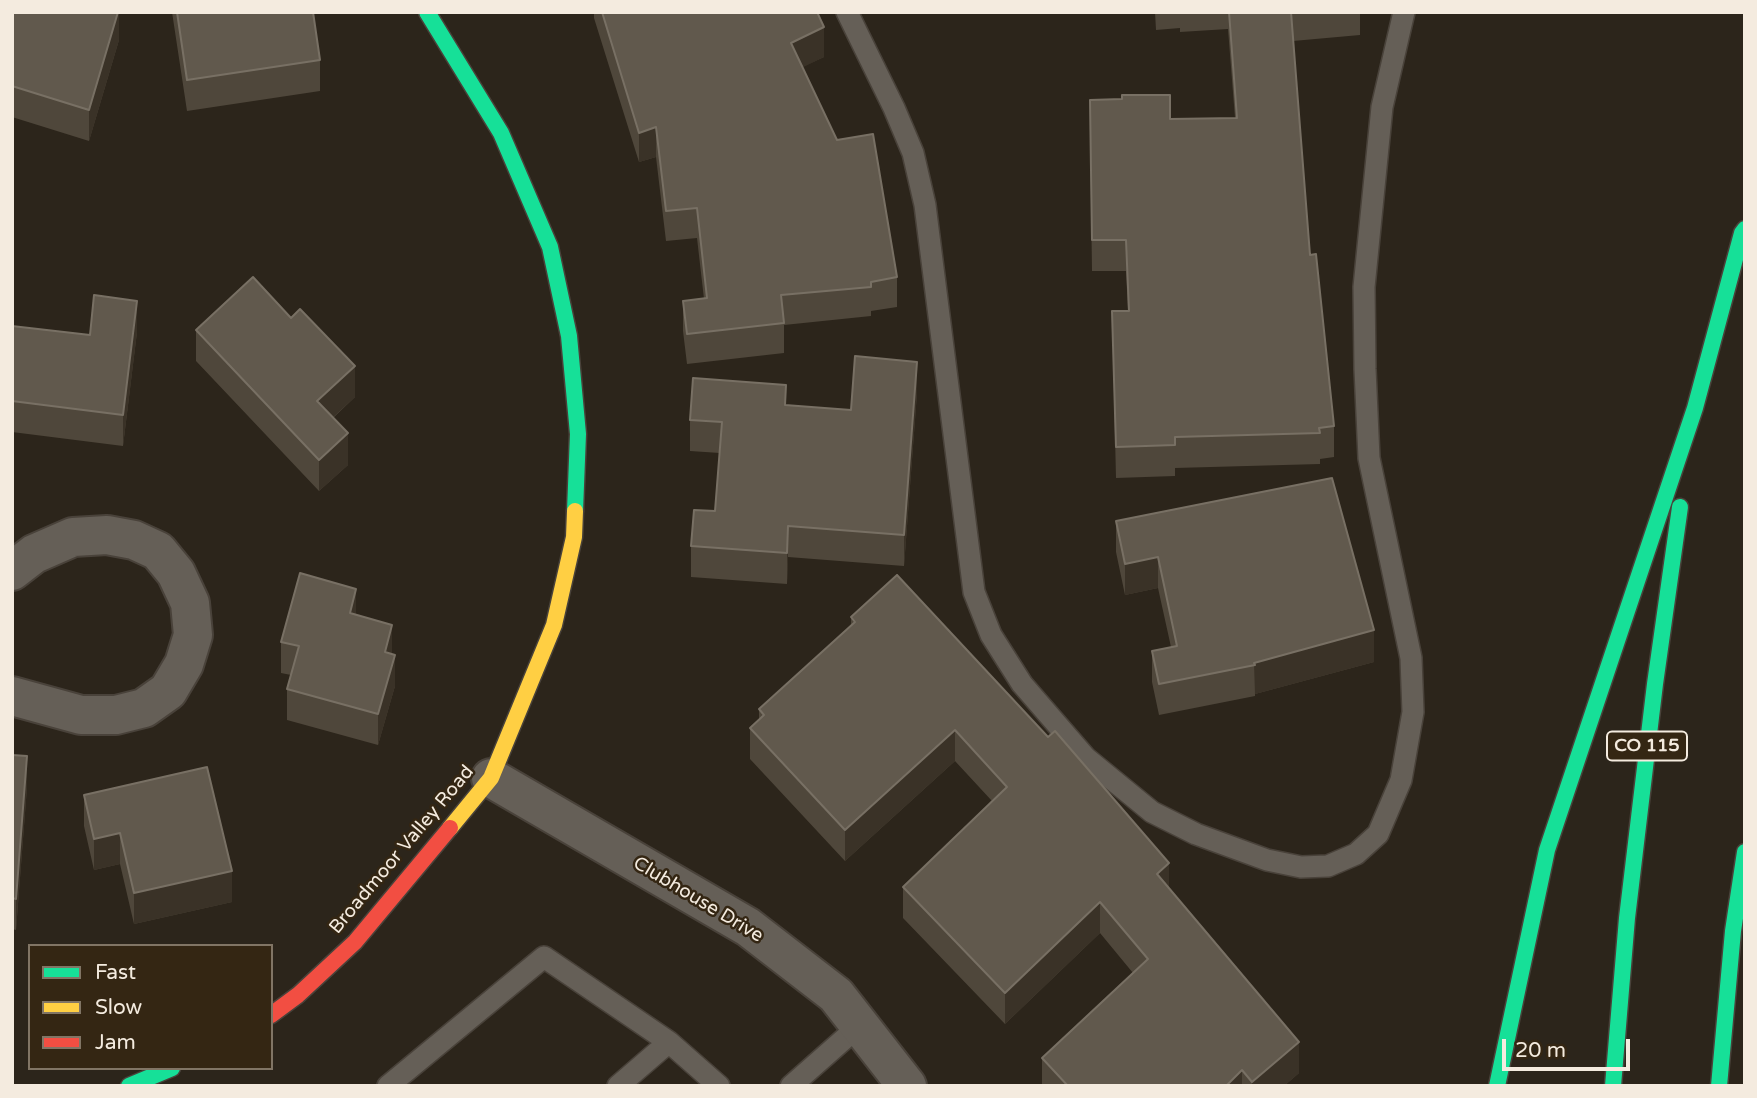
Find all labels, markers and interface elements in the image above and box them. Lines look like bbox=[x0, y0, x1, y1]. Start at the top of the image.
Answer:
road number: CO 115 bbox=[1607, 732, 1687, 760]
street label: Broadmoor Valley Road bbox=[325, 761, 479, 939]
street label: Clubhouse Drive bbox=[629, 852, 767, 948]
legend bbox=[28, 944, 273, 1070]
text: Fast bbox=[95, 960, 136, 985]
text: Slow bbox=[95, 995, 142, 1020]
scale bar bbox=[1505, 1024, 1633, 1068]
text: Jam bbox=[95, 1030, 136, 1055]
text: 20 m bbox=[1515, 1038, 1566, 1063]

